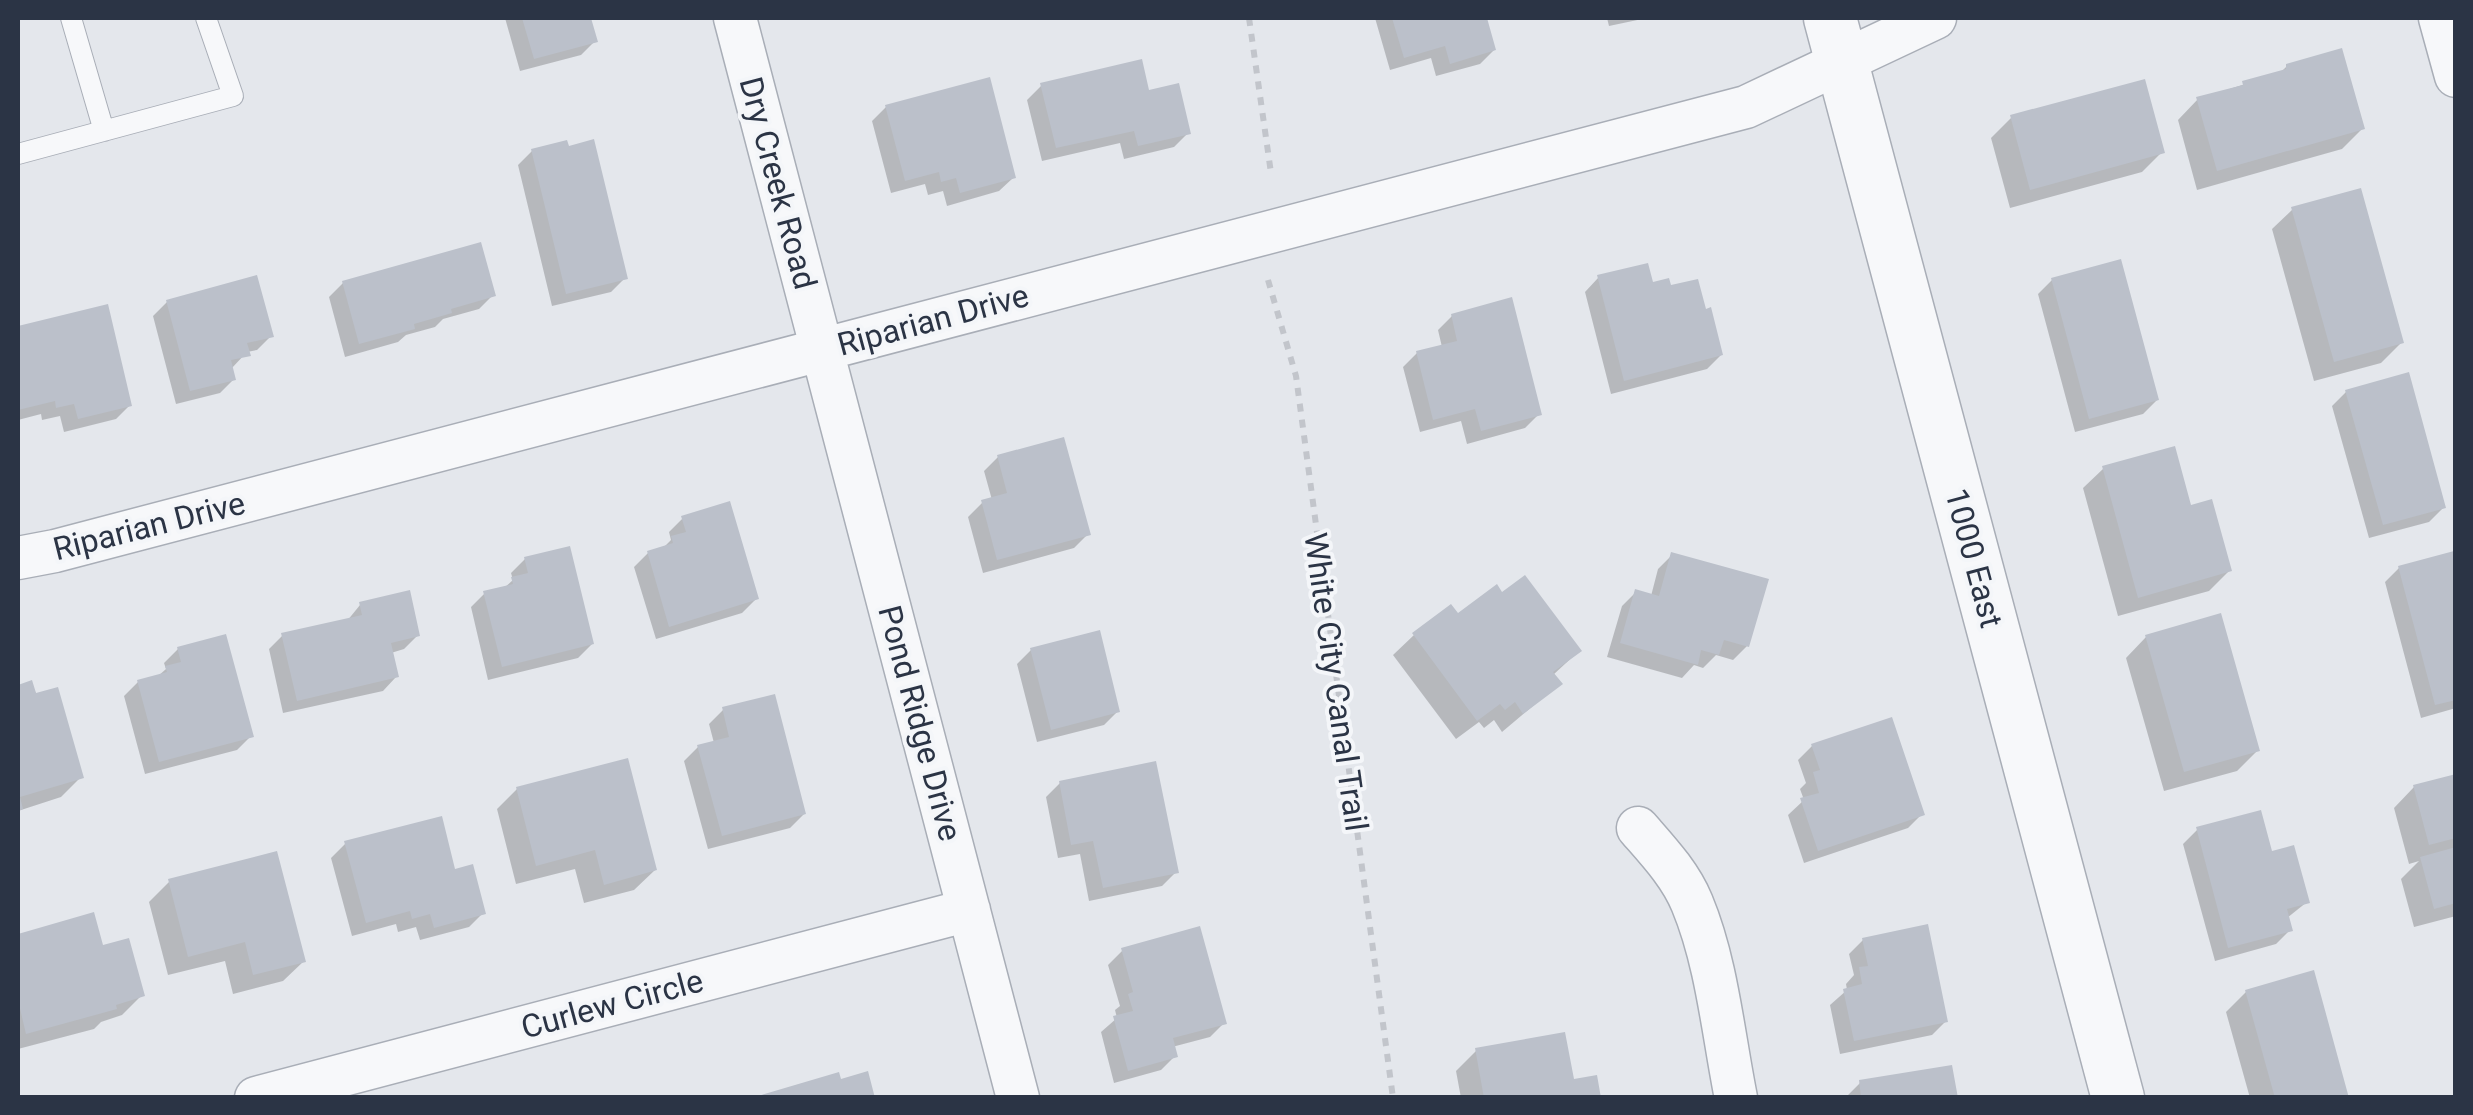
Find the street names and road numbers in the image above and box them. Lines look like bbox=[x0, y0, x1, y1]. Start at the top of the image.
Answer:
street label: Dry Creek Road bbox=[731, 73, 825, 293]
street label: Riparian Drive bbox=[833, 276, 1033, 364]
street label: Riparian Drive bbox=[49, 484, 249, 568]
street label: 1000 East bbox=[1937, 484, 2011, 632]
street label: White City Canal Trail bbox=[1296, 530, 1376, 834]
street label: Pond Ridge Drive bbox=[870, 601, 970, 845]
street label: Curlew Circle bbox=[517, 961, 707, 1047]

